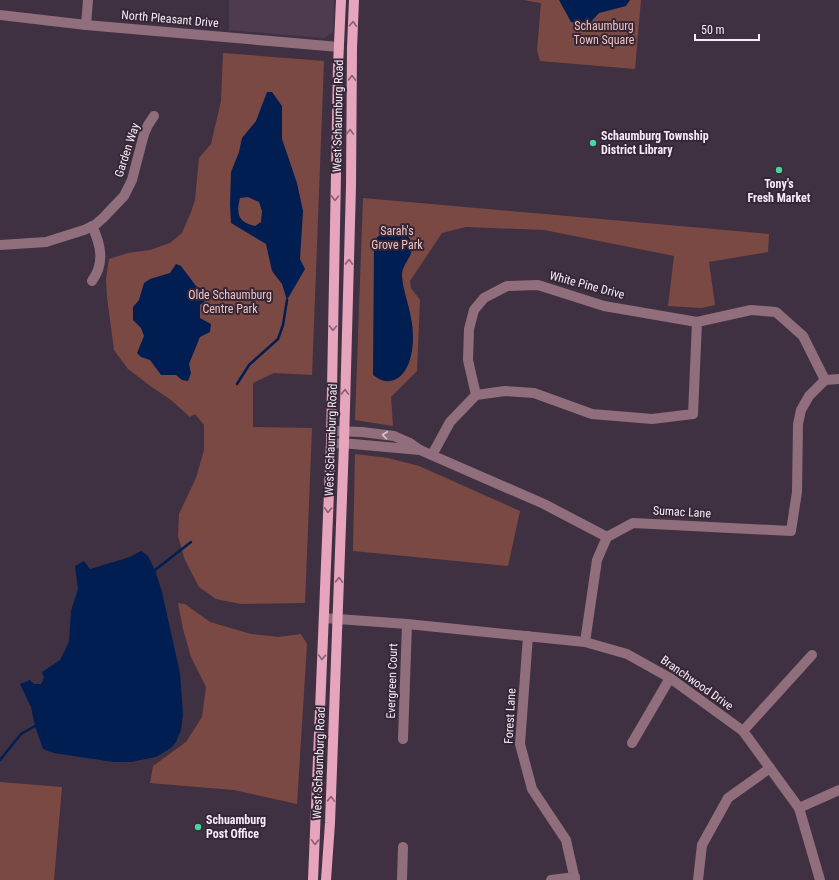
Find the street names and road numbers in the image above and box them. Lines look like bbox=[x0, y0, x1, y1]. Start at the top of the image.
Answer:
street label: North Pleasant Drive bbox=[121, 8, 220, 30]
street label: West Schaumburg Road bbox=[330, 60, 346, 172]
street label: Garden Way bbox=[112, 121, 142, 179]
street label: White Pine Drive bbox=[548, 268, 626, 302]
street label: West Schaumburg Road bbox=[322, 383, 340, 496]
street label: Sumac Lane bbox=[653, 503, 712, 521]
street label: Evergreen Court bbox=[384, 643, 400, 719]
street label: Branchwood Drive bbox=[658, 653, 736, 713]
street label: Forest Lane bbox=[502, 688, 518, 744]
street label: West Schaumburg Road bbox=[310, 706, 328, 819]

